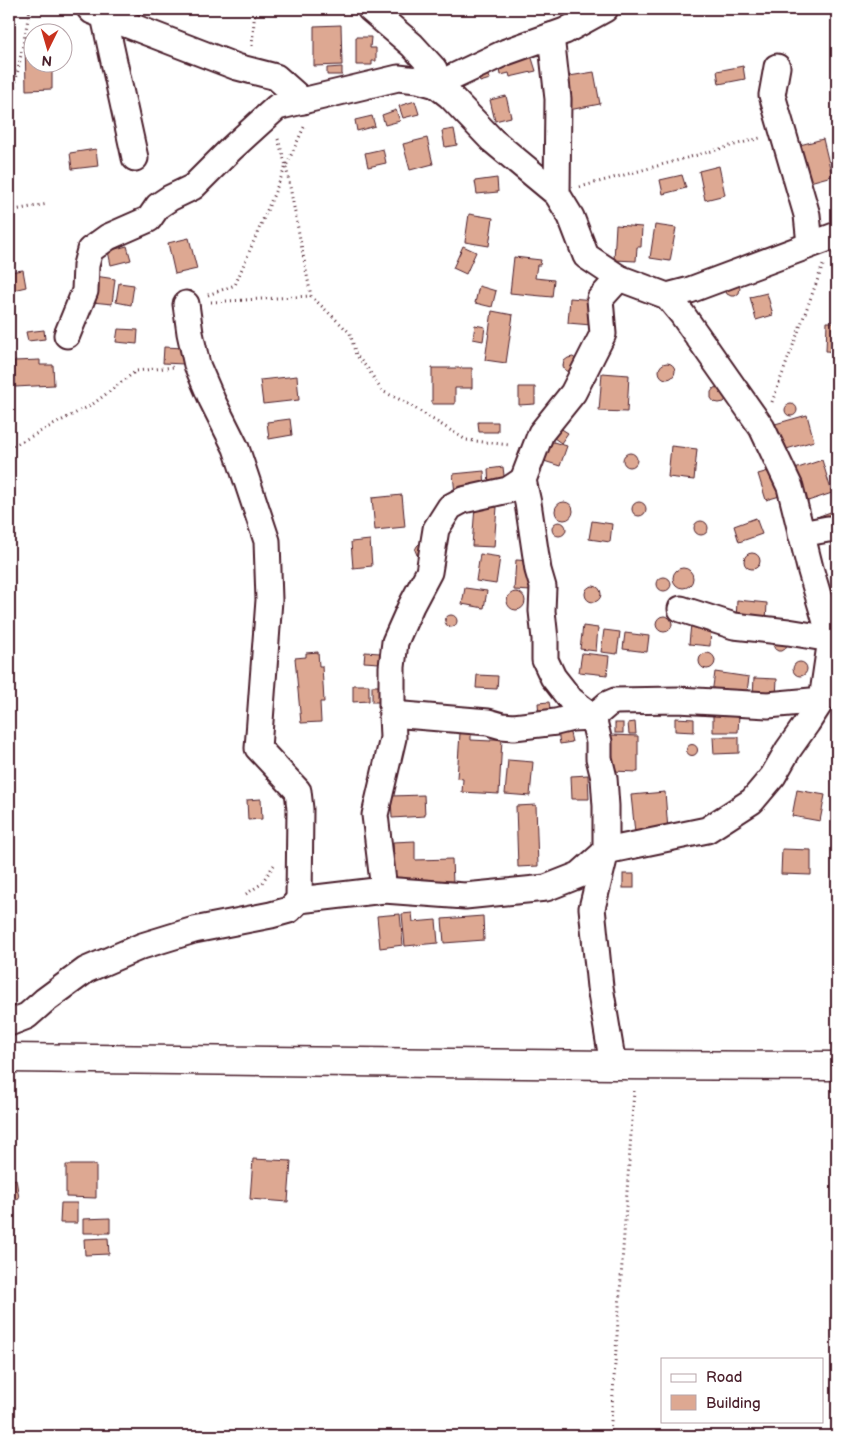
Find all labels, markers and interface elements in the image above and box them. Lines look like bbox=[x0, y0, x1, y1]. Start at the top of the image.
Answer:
north arrow bbox=[22, 22, 72, 72]
text: N bbox=[41, 52, 53, 69]
legend bbox=[661, 1358, 824, 1422]
text: Road bbox=[706, 1368, 742, 1387]
text: Building bbox=[706, 1394, 761, 1413]

